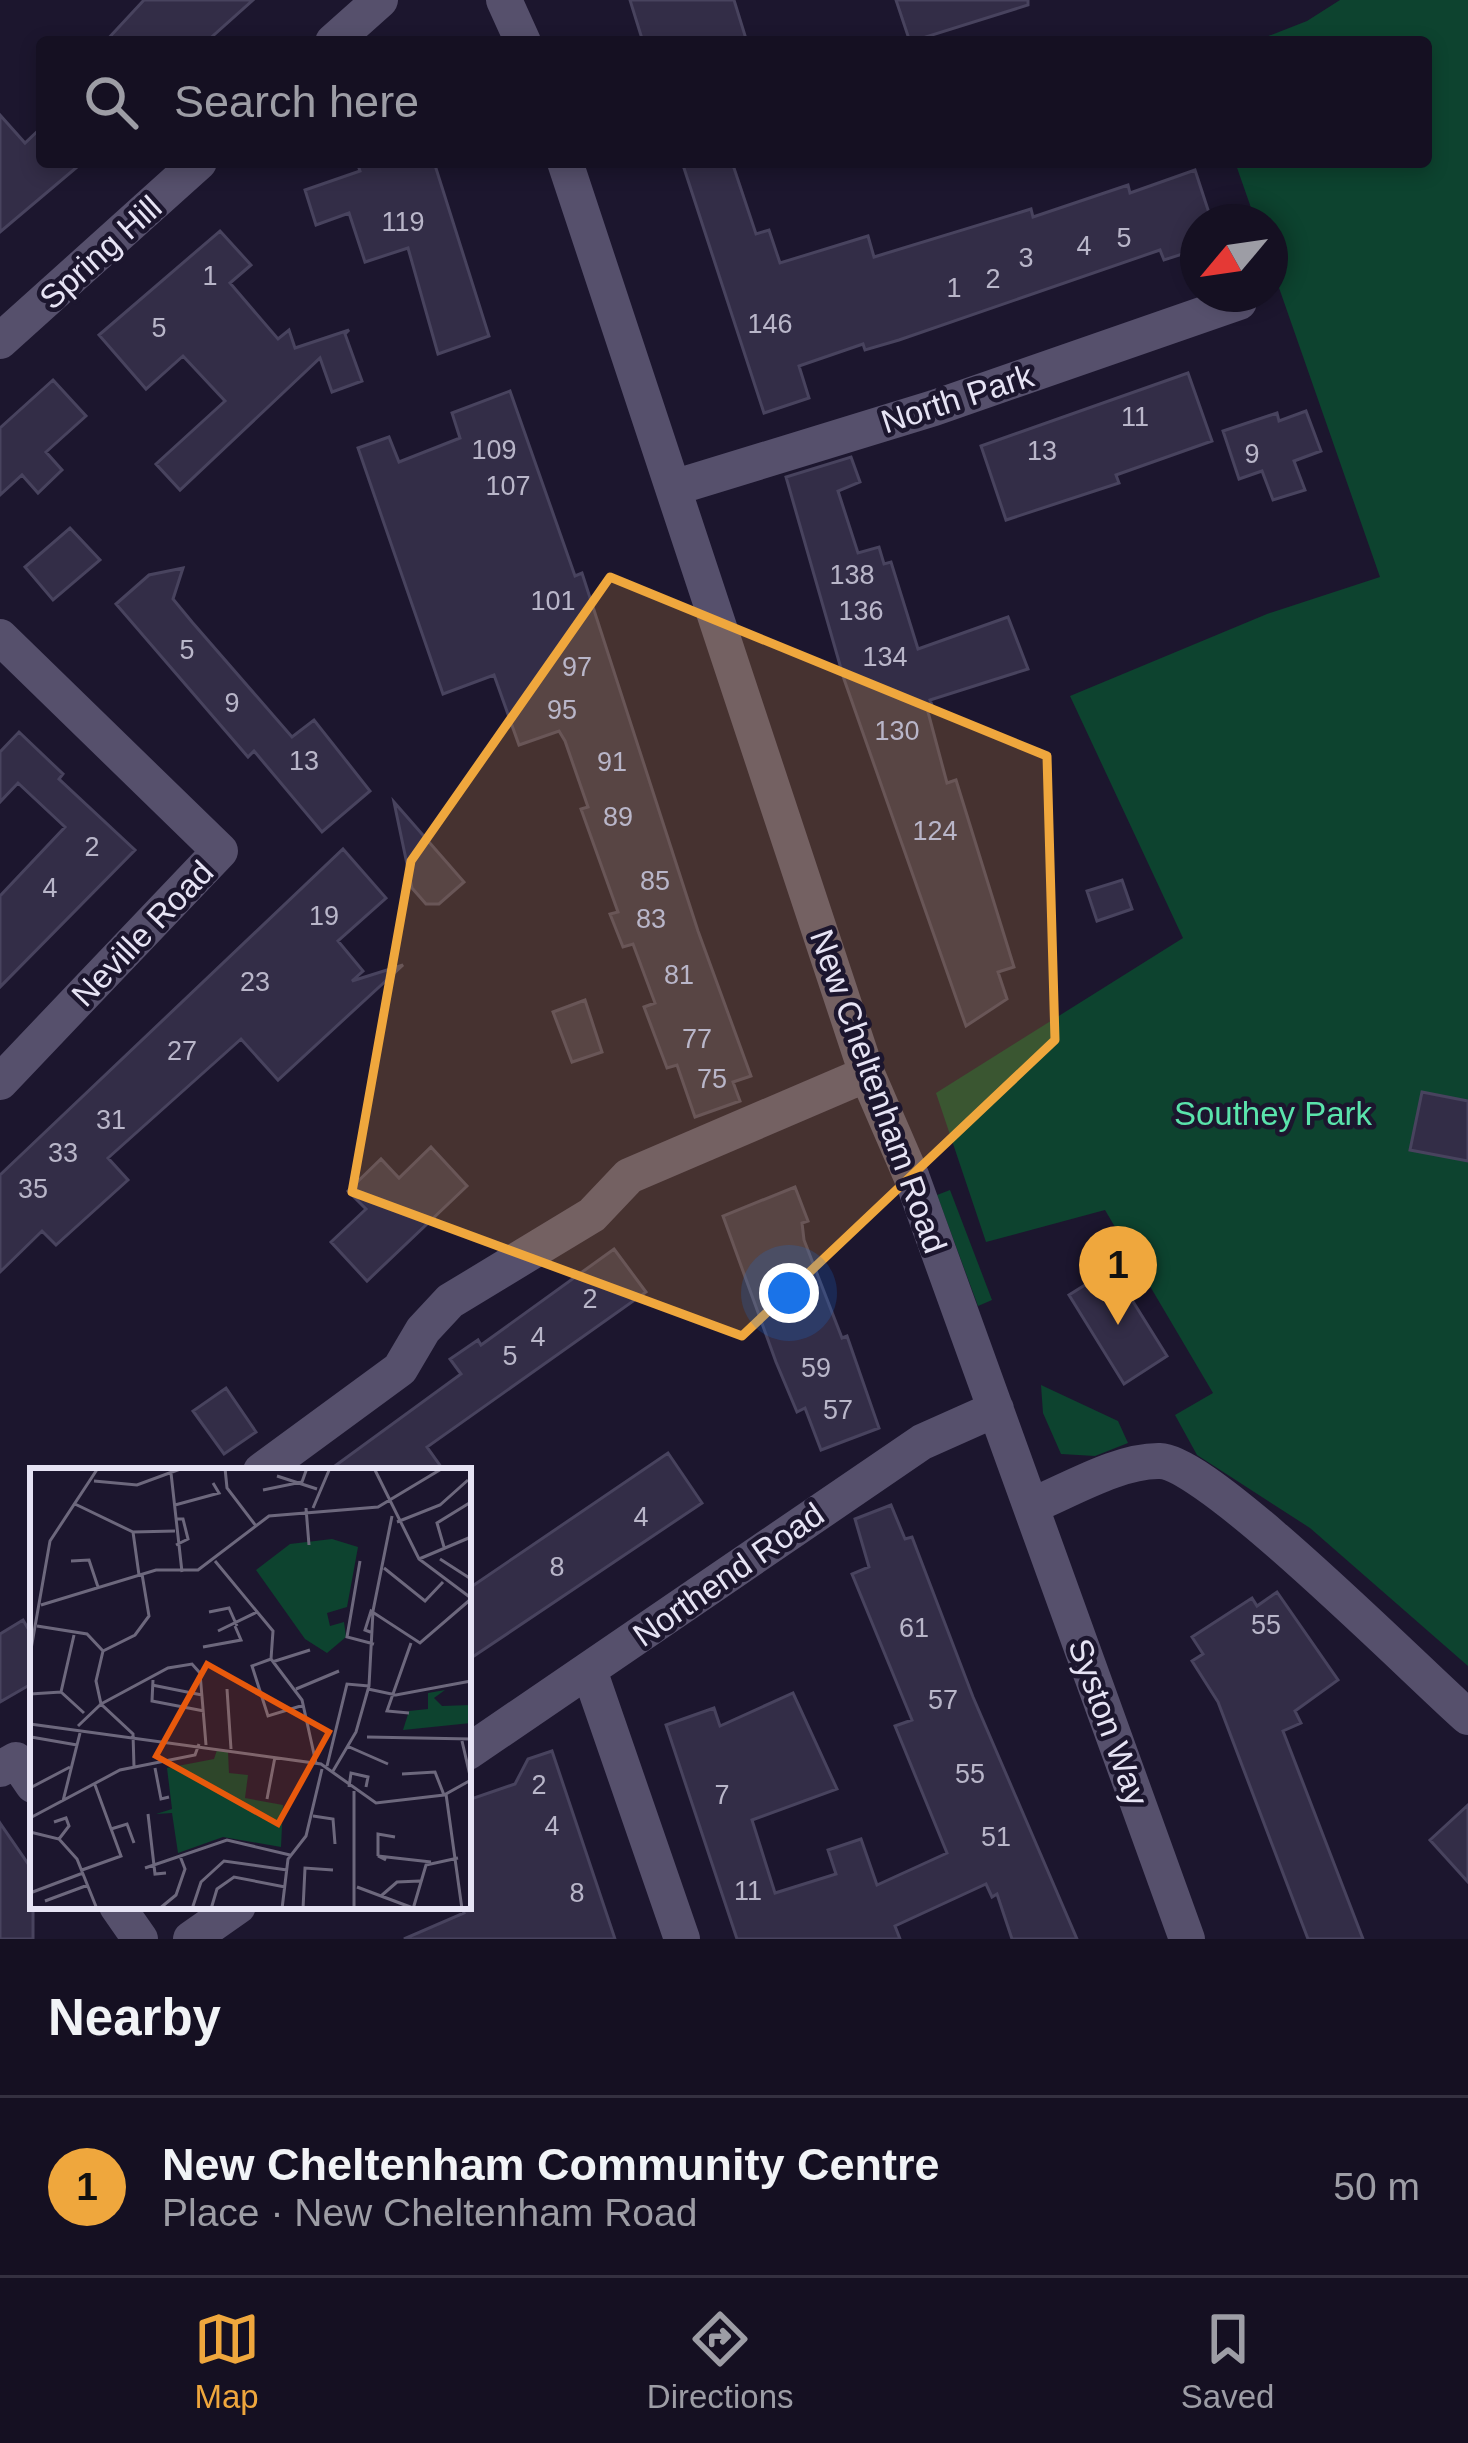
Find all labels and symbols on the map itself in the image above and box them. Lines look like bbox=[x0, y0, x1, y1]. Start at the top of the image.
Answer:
street label: Spring Hill bbox=[32, 188, 169, 316]
north arrow bbox=[1180, 204, 1288, 312]
house number: 119 bbox=[381, 207, 425, 237]
house number: 5 bbox=[1116, 223, 1132, 253]
house number: 4 bbox=[1076, 231, 1092, 261]
house number: 3 bbox=[1018, 243, 1034, 273]
house number: 1 bbox=[202, 261, 218, 291]
house number: 2 bbox=[985, 264, 1001, 294]
house number: 1 bbox=[946, 273, 962, 303]
house number: 146 bbox=[747, 309, 793, 339]
house number: 5 bbox=[151, 313, 167, 343]
street label: North Park bbox=[876, 356, 1038, 440]
house number: 11 bbox=[1121, 402, 1149, 432]
house number: 109 bbox=[471, 435, 517, 465]
house number: 13 bbox=[1027, 436, 1057, 466]
house number: 9 bbox=[1244, 439, 1260, 469]
house number: 107 bbox=[485, 471, 531, 501]
house number: 138 bbox=[829, 560, 875, 590]
house number: 101 bbox=[530, 586, 576, 616]
house number: 136 bbox=[838, 596, 884, 626]
house number: 5 bbox=[179, 635, 195, 665]
house number: 134 bbox=[862, 642, 908, 672]
house number: 97 bbox=[562, 652, 592, 682]
house number: 9 bbox=[224, 688, 240, 718]
house number: 95 bbox=[547, 695, 577, 725]
house number: 130 bbox=[874, 716, 920, 746]
house number: 13 bbox=[289, 746, 319, 776]
house number: 91 bbox=[597, 747, 627, 777]
house number: 89 bbox=[603, 802, 633, 832]
house number: 124 bbox=[912, 816, 958, 846]
house number: 2 bbox=[84, 832, 100, 862]
street label: Neville Road bbox=[64, 853, 221, 1013]
house number: 85 bbox=[640, 866, 670, 896]
house number: 4 bbox=[42, 873, 58, 903]
house number: 19 bbox=[309, 901, 339, 931]
house number: 83 bbox=[636, 904, 666, 934]
street label: New Cheltenham Road bbox=[803, 925, 954, 1258]
house number: 81 bbox=[664, 960, 694, 990]
house number: 23 bbox=[240, 967, 270, 997]
house number: 77 bbox=[682, 1024, 712, 1054]
house number: 27 bbox=[167, 1036, 197, 1066]
house number: 75 bbox=[697, 1064, 727, 1094]
park label: Southey Park bbox=[1174, 1095, 1373, 1132]
house number: 31 bbox=[96, 1105, 126, 1135]
house number: 33 bbox=[48, 1138, 78, 1168]
house number: 35 bbox=[18, 1174, 48, 1204]
pin: 1 bbox=[1079, 1226, 1157, 1325]
your location bbox=[759, 1263, 819, 1323]
house number: 2 bbox=[582, 1284, 598, 1314]
house number: 4 bbox=[530, 1322, 546, 1352]
house number: 5 bbox=[502, 1341, 518, 1371]
house number: 59 bbox=[801, 1353, 831, 1383]
house number: 57 bbox=[823, 1395, 853, 1425]
inset map bbox=[30, 1468, 471, 1909]
street label: Northend Road bbox=[626, 1495, 831, 1654]
house number: 4 bbox=[633, 1502, 649, 1532]
house number: 8 bbox=[549, 1552, 565, 1582]
house number: 55 bbox=[1251, 1610, 1281, 1640]
house number: 61 bbox=[899, 1613, 929, 1643]
street label: Syston Way bbox=[1061, 1634, 1156, 1811]
house number: 57 bbox=[928, 1685, 958, 1715]
house number: 55 bbox=[955, 1759, 985, 1789]
house number: 2 bbox=[531, 1770, 547, 1800]
house number: 7 bbox=[714, 1780, 730, 1810]
house number: 4 bbox=[544, 1811, 560, 1841]
house number: 51 bbox=[981, 1822, 1011, 1852]
house number: 11 bbox=[734, 1876, 762, 1906]
house number: 8 bbox=[569, 1878, 585, 1908]

